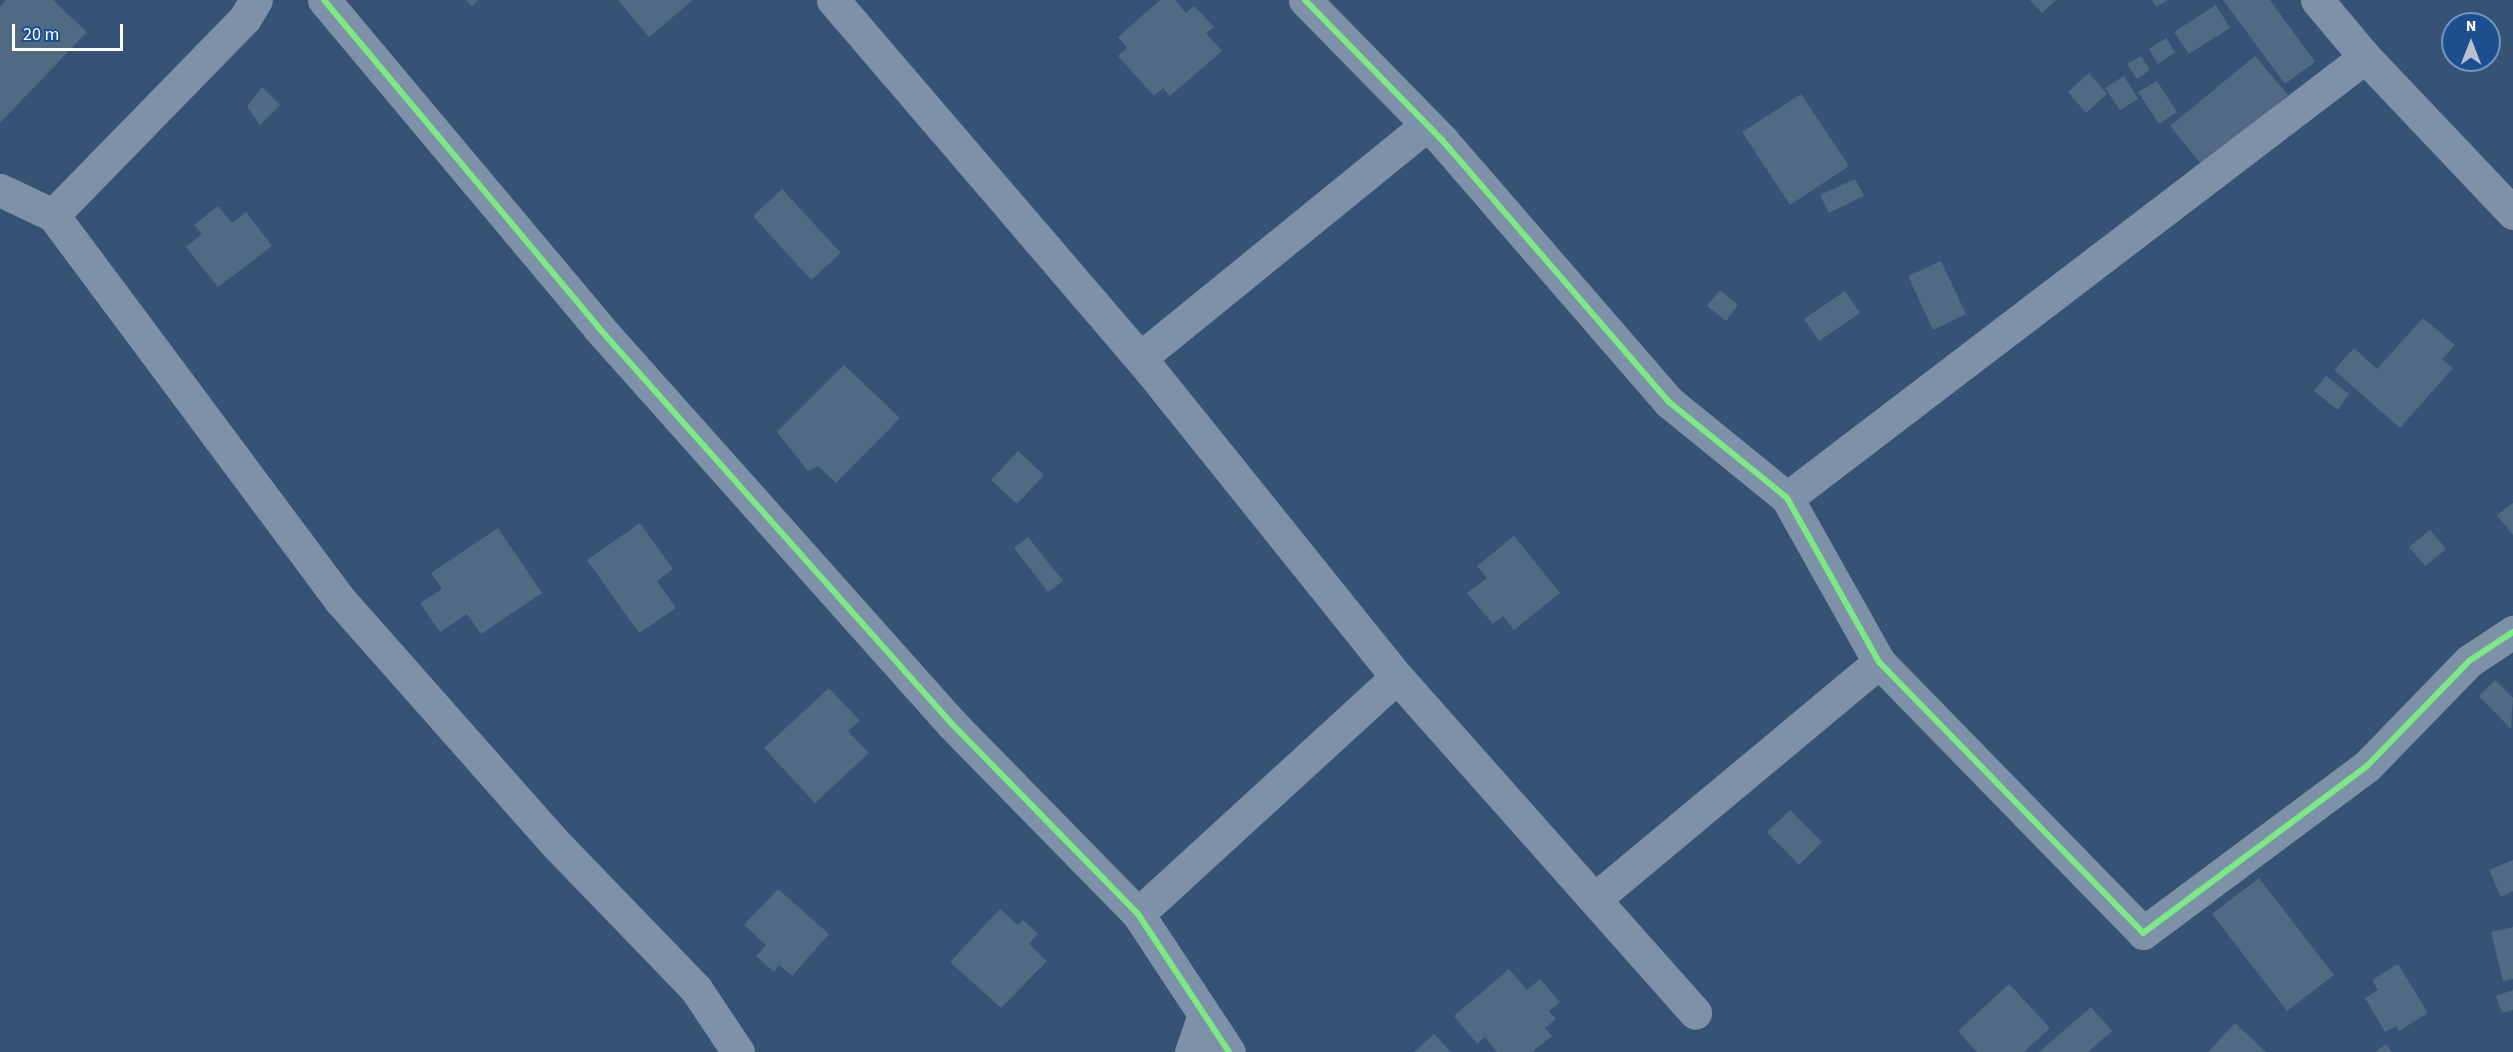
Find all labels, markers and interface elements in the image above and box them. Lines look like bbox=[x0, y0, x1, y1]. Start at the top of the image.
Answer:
scale bar bbox=[15, 12, 126, 50]
north arrow bbox=[2441, 12, 2501, 72]
text: N bbox=[2466, 15, 2476, 37]
text: 20 m bbox=[23, 22, 59, 47]

